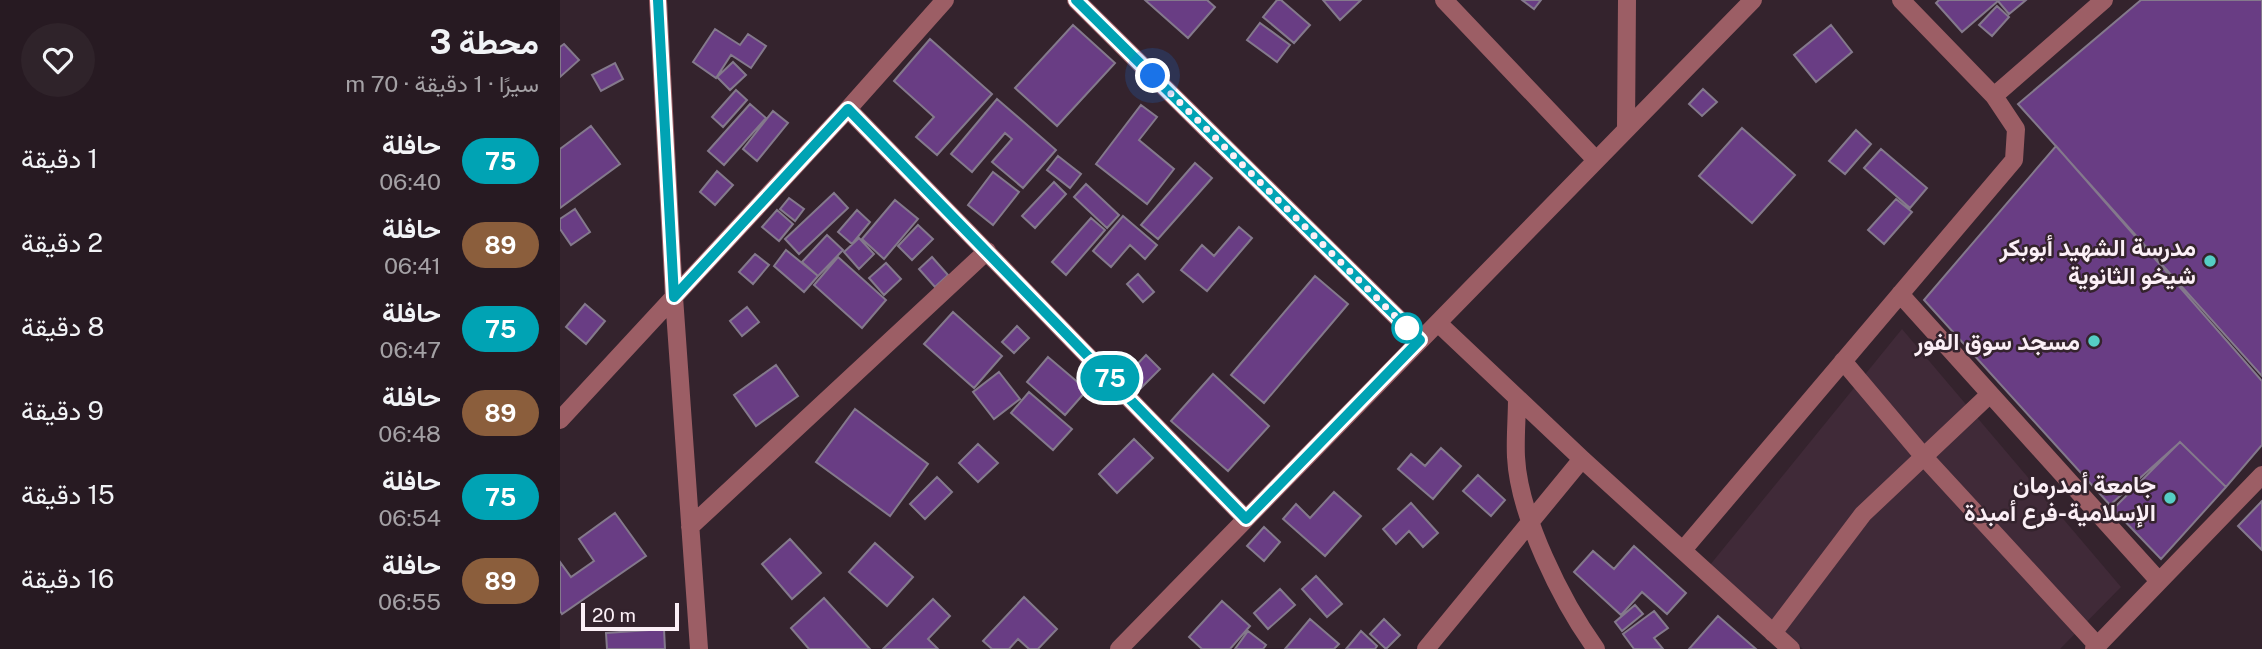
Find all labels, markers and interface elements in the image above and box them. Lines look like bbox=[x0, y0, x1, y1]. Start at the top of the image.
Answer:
button: heart bbox=[21, 23, 95, 97]
text: محطة 3 bbox=[429, 23, 539, 61]
your location bbox=[1135, 58, 1170, 93]
text: سيرًا · 1 دقيقة · 70 m bbox=[345, 70, 539, 97]
text: حافلة bbox=[382, 129, 441, 160]
text: 1 دقيقة bbox=[21, 143, 98, 174]
text: 75 bbox=[485, 147, 516, 175]
text: 06:40 bbox=[379, 168, 441, 195]
text: حافلة bbox=[382, 213, 441, 244]
text: 2 دقيقة bbox=[21, 227, 103, 258]
text: 89 bbox=[485, 231, 516, 259]
place label: مدرسة الشهيد أبوبكر شيخو الثانوية bbox=[1999, 233, 2196, 291]
text: 06:41 bbox=[384, 252, 441, 279]
marker: مدرسة الشهيد أبوبكر شيخو الثانوية bbox=[2202, 253, 2218, 269]
text: حافلة bbox=[382, 297, 441, 328]
text: 8 دقيقة bbox=[21, 311, 104, 342]
unlabelled marker bbox=[1392, 313, 1422, 343]
text: 75 bbox=[485, 315, 516, 343]
place label: مسجد سوق الفور bbox=[1914, 327, 2080, 357]
marker: مسجد سوق الفور bbox=[2086, 333, 2102, 349]
text: 06:47 bbox=[379, 336, 441, 363]
line badge: 75 bbox=[1078, 355, 1142, 401]
text: 75 bbox=[1094, 364, 1126, 392]
text: حافلة bbox=[382, 381, 441, 412]
text: 9 دقيقة bbox=[21, 395, 104, 426]
text: 89 bbox=[485, 399, 516, 427]
text: 06:48 bbox=[378, 420, 441, 447]
text: حافلة bbox=[382, 465, 441, 496]
place label: جامعة أمدرمان الإسلامية-فرع أمبدة bbox=[1964, 470, 2156, 529]
text: 15 دقيقة bbox=[21, 479, 115, 510]
text: 75 bbox=[485, 483, 516, 511]
marker: جامعة أمدرمان الإسلامية-فرع أمبدة bbox=[2162, 490, 2178, 506]
text: 06:54 bbox=[378, 504, 441, 531]
text: حافلة bbox=[382, 549, 441, 580]
text: 16 دقيقة bbox=[21, 563, 114, 594]
text: 89 bbox=[485, 567, 516, 595]
text: 06:55 bbox=[378, 588, 441, 615]
scale bar bbox=[581, 600, 679, 632]
text: 20 m bbox=[592, 604, 636, 626]

